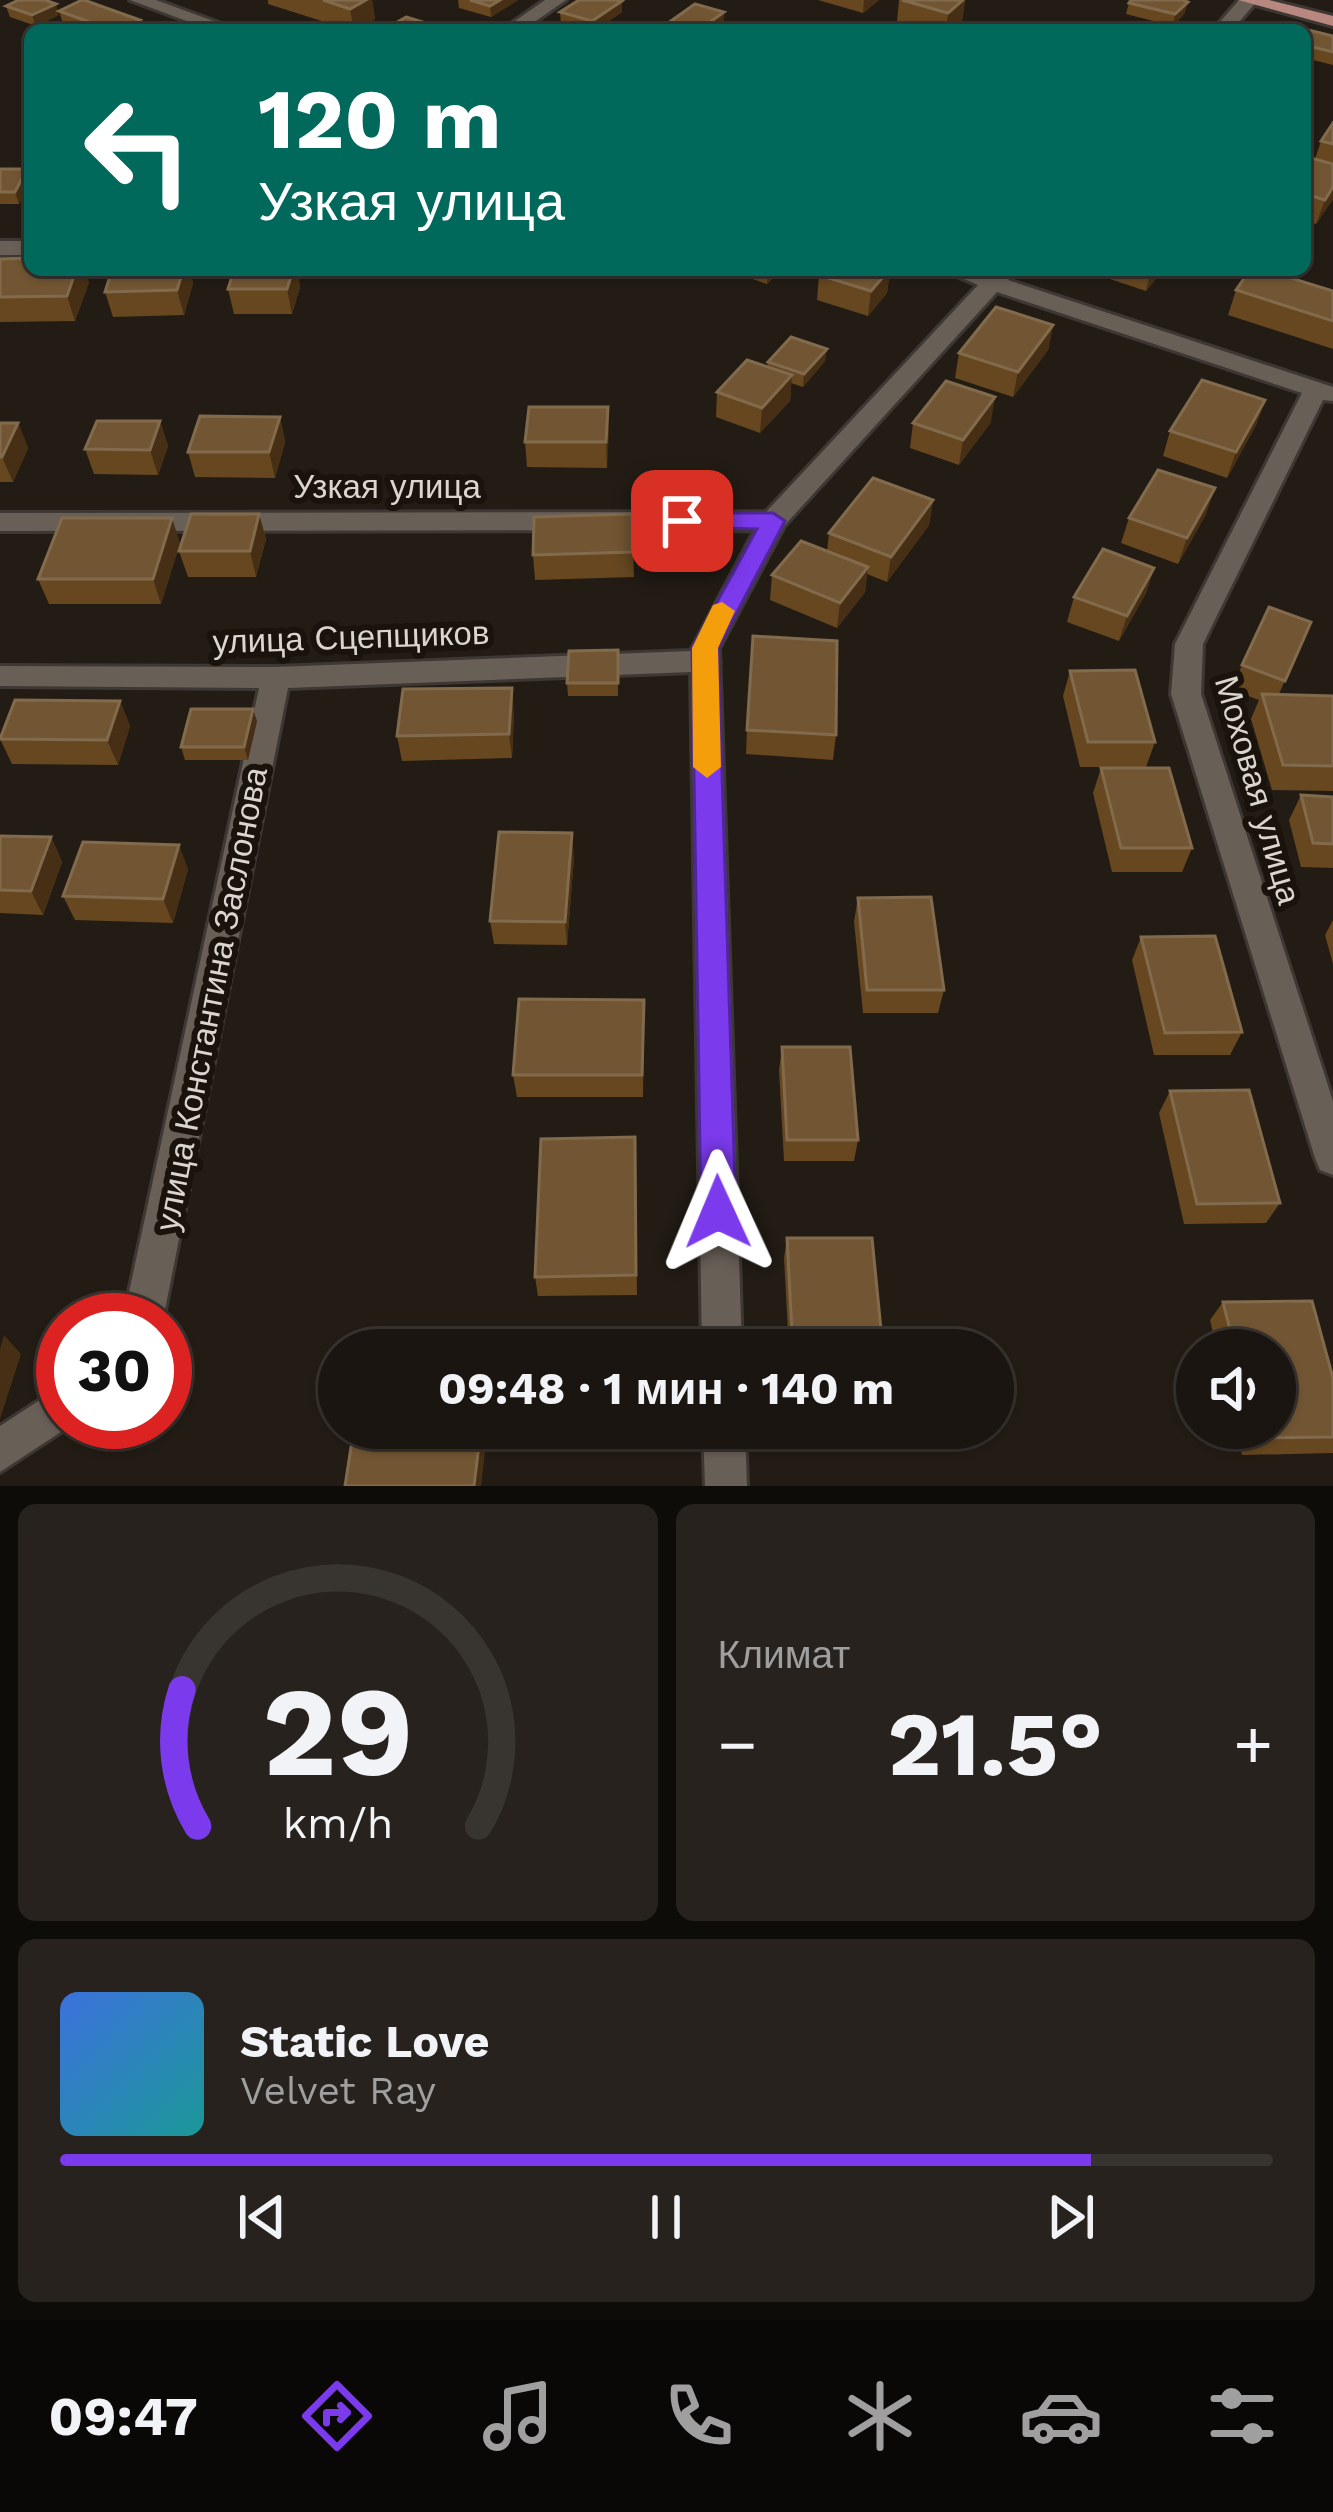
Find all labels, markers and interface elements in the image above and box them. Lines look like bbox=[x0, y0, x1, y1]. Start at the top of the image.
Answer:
text: 120 m bbox=[258, 70, 501, 168]
icon: left bbox=[60, 72, 216, 228]
text: Узкая улица bbox=[258, 170, 565, 233]
street label: Узкая улица bbox=[293, 467, 481, 506]
pin bbox=[631, 470, 733, 572]
icon: arrive bbox=[649, 488, 715, 554]
street label: улица Сцепщиков bbox=[212, 613, 490, 661]
street label: Моховая улица bbox=[1207, 671, 1309, 909]
street label: улица Константина Заслонова bbox=[147, 763, 275, 1234]
position arrow bbox=[655, 1149, 781, 1275]
speed limit sign: 30 bbox=[36, 1293, 192, 1449]
map controls bbox=[1176, 1329, 1296, 1449]
button: sound bbox=[1176, 1329, 1296, 1449]
text: 09:48 · 1 мин · 140 m bbox=[438, 1362, 894, 1415]
text: Климат bbox=[718, 1632, 850, 1677]
text: 29 bbox=[262, 1659, 413, 1805]
text: 21.5° bbox=[887, 1691, 1103, 1797]
text: − bbox=[718, 1706, 757, 1783]
text: + bbox=[1233, 1706, 1273, 1783]
text: km/h bbox=[282, 1797, 393, 1847]
text: Static Love bbox=[240, 2015, 490, 2068]
text: Velvet Ray bbox=[240, 2068, 436, 2113]
icon: previous bbox=[229, 2184, 295, 2250]
icon: pause bbox=[633, 2184, 699, 2250]
icon: next bbox=[1038, 2184, 1104, 2250]
icon: directions bbox=[295, 2374, 379, 2458]
icon: music bbox=[476, 2374, 560, 2458]
icon: phone bbox=[657, 2374, 741, 2458]
icon: climate bbox=[838, 2374, 922, 2458]
icon: car bbox=[1019, 2374, 1103, 2458]
icon: filters bbox=[1200, 2374, 1284, 2458]
text: 09:47 bbox=[49, 2385, 198, 2448]

